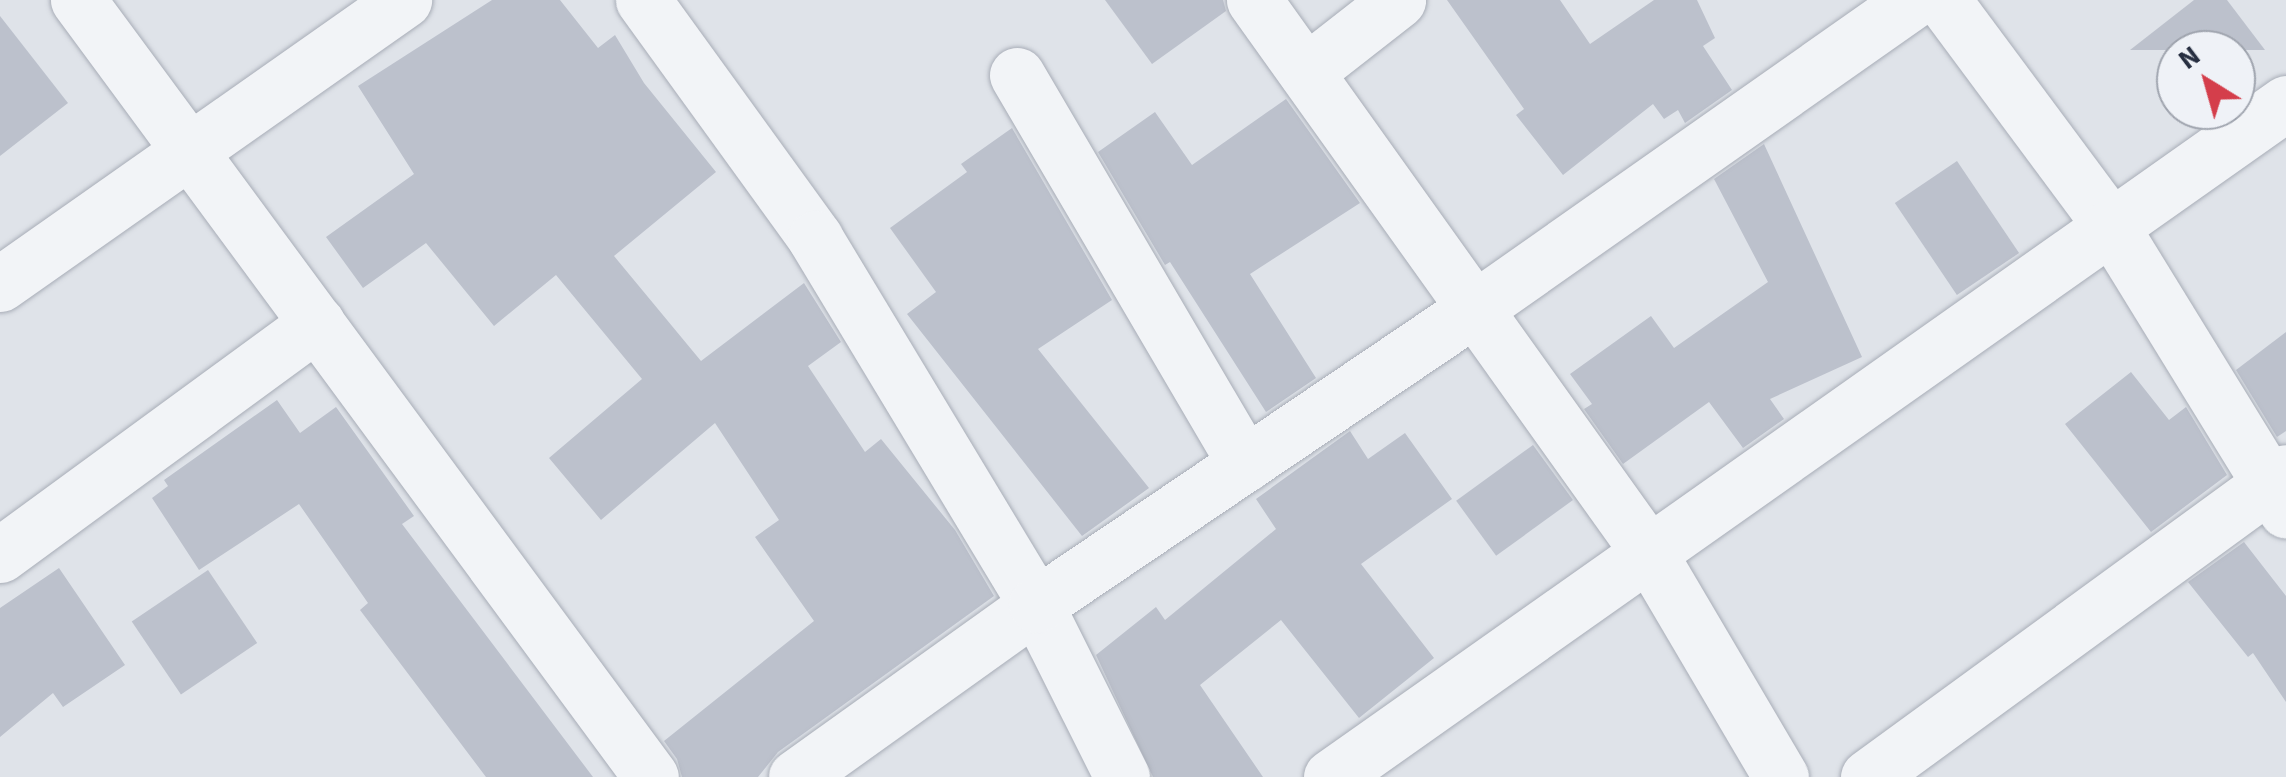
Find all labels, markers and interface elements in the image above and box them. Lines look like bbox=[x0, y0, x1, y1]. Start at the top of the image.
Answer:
north arrow bbox=[2156, 30, 2256, 130]
text: N bbox=[2170, 36, 2209, 79]

